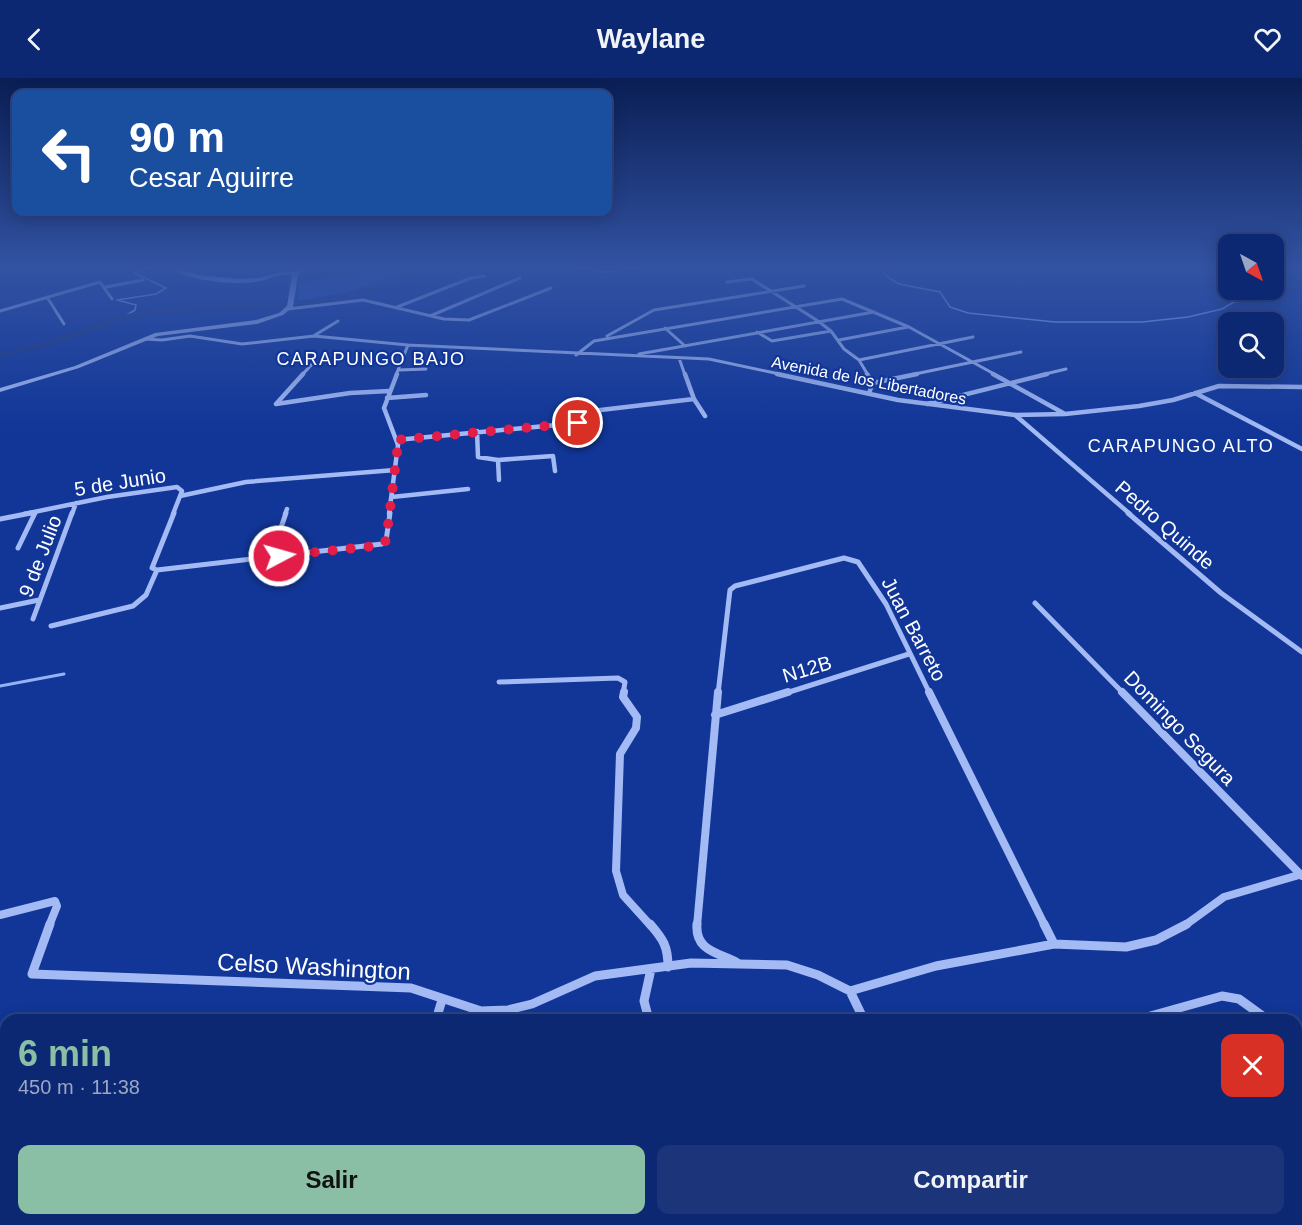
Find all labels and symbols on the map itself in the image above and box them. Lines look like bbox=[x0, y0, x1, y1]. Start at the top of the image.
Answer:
north arrow bbox=[1218, 234, 1284, 300]
district label: CARAPUNGO BAJO bbox=[276, 349, 466, 369]
street label: Avenida de los Libertadores bbox=[770, 353, 968, 408]
pin bbox=[552, 397, 603, 448]
district label: CARAPUNGO ALTO bbox=[1088, 436, 1274, 456]
street label: 5 de Junio bbox=[73, 464, 167, 500]
street label: Pedro Quinde bbox=[1111, 476, 1219, 574]
street label: 9 de Julio bbox=[14, 512, 66, 600]
position arrow bbox=[247, 524, 311, 588]
street label: Juan Barreto bbox=[877, 573, 951, 685]
street label: N12B bbox=[780, 651, 834, 687]
street label: Domingo Segura bbox=[1120, 666, 1241, 790]
street label: Celso Washington bbox=[217, 948, 412, 985]

